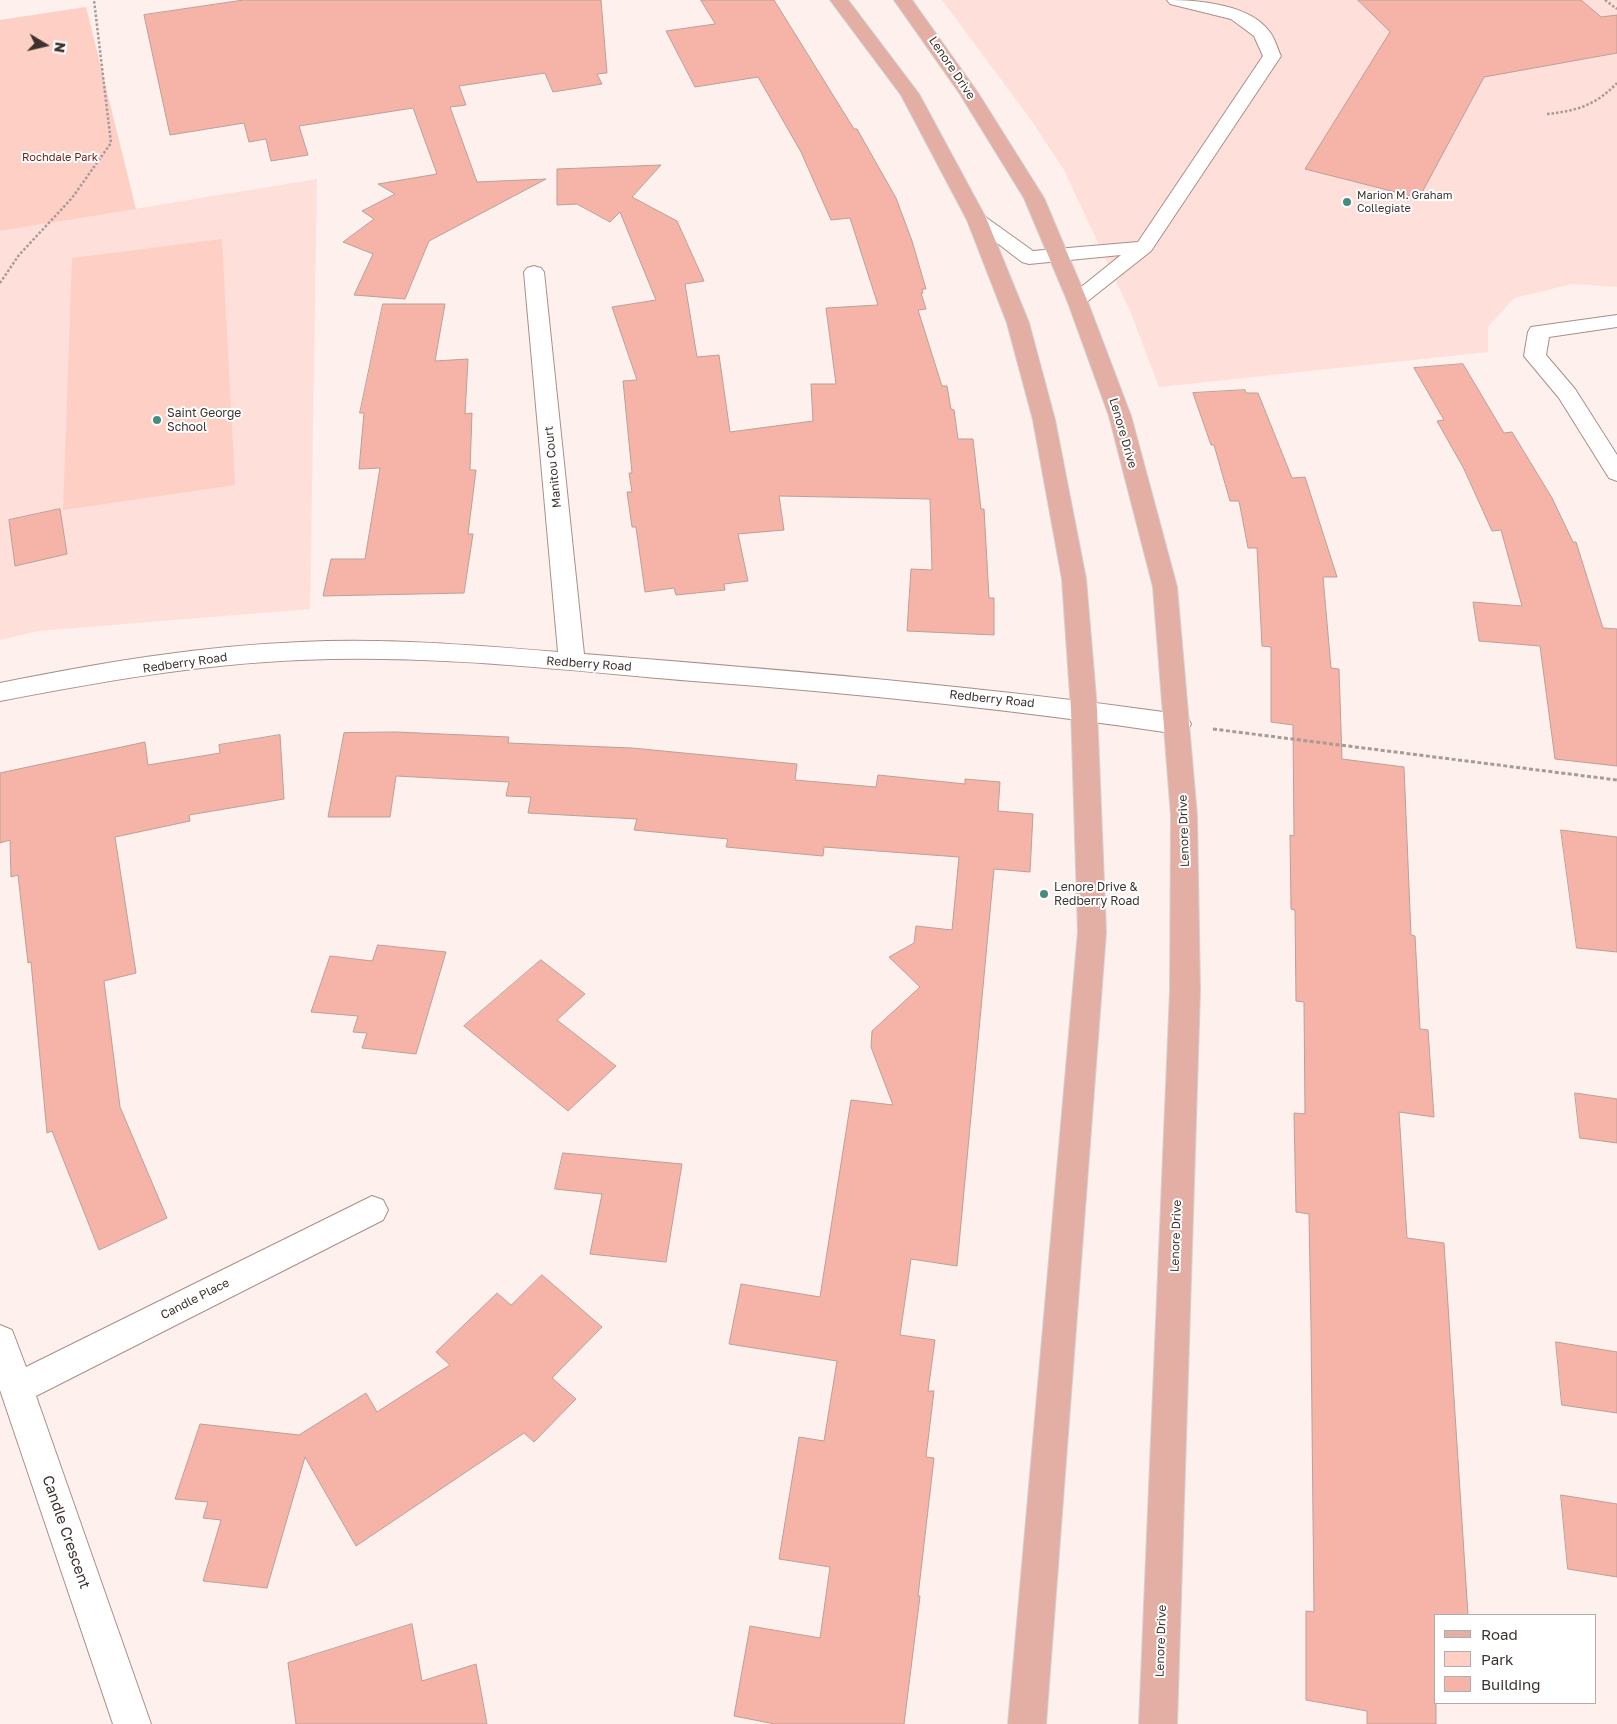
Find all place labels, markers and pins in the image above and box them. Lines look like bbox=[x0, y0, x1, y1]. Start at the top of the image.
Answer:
place label: Marion M. Graham Collegiate bbox=[1357, 189, 1452, 215]
marker: Marion M. Graham Collegiate bbox=[1341, 196, 1353, 208]
place label: Saint George School bbox=[167, 406, 241, 434]
marker: Saint George School bbox=[151, 414, 163, 426]
place label: Lenore Drive & Redberry Road bbox=[1054, 880, 1140, 908]
marker: Lenore Drive & Redberry Road bbox=[1038, 888, 1050, 900]

